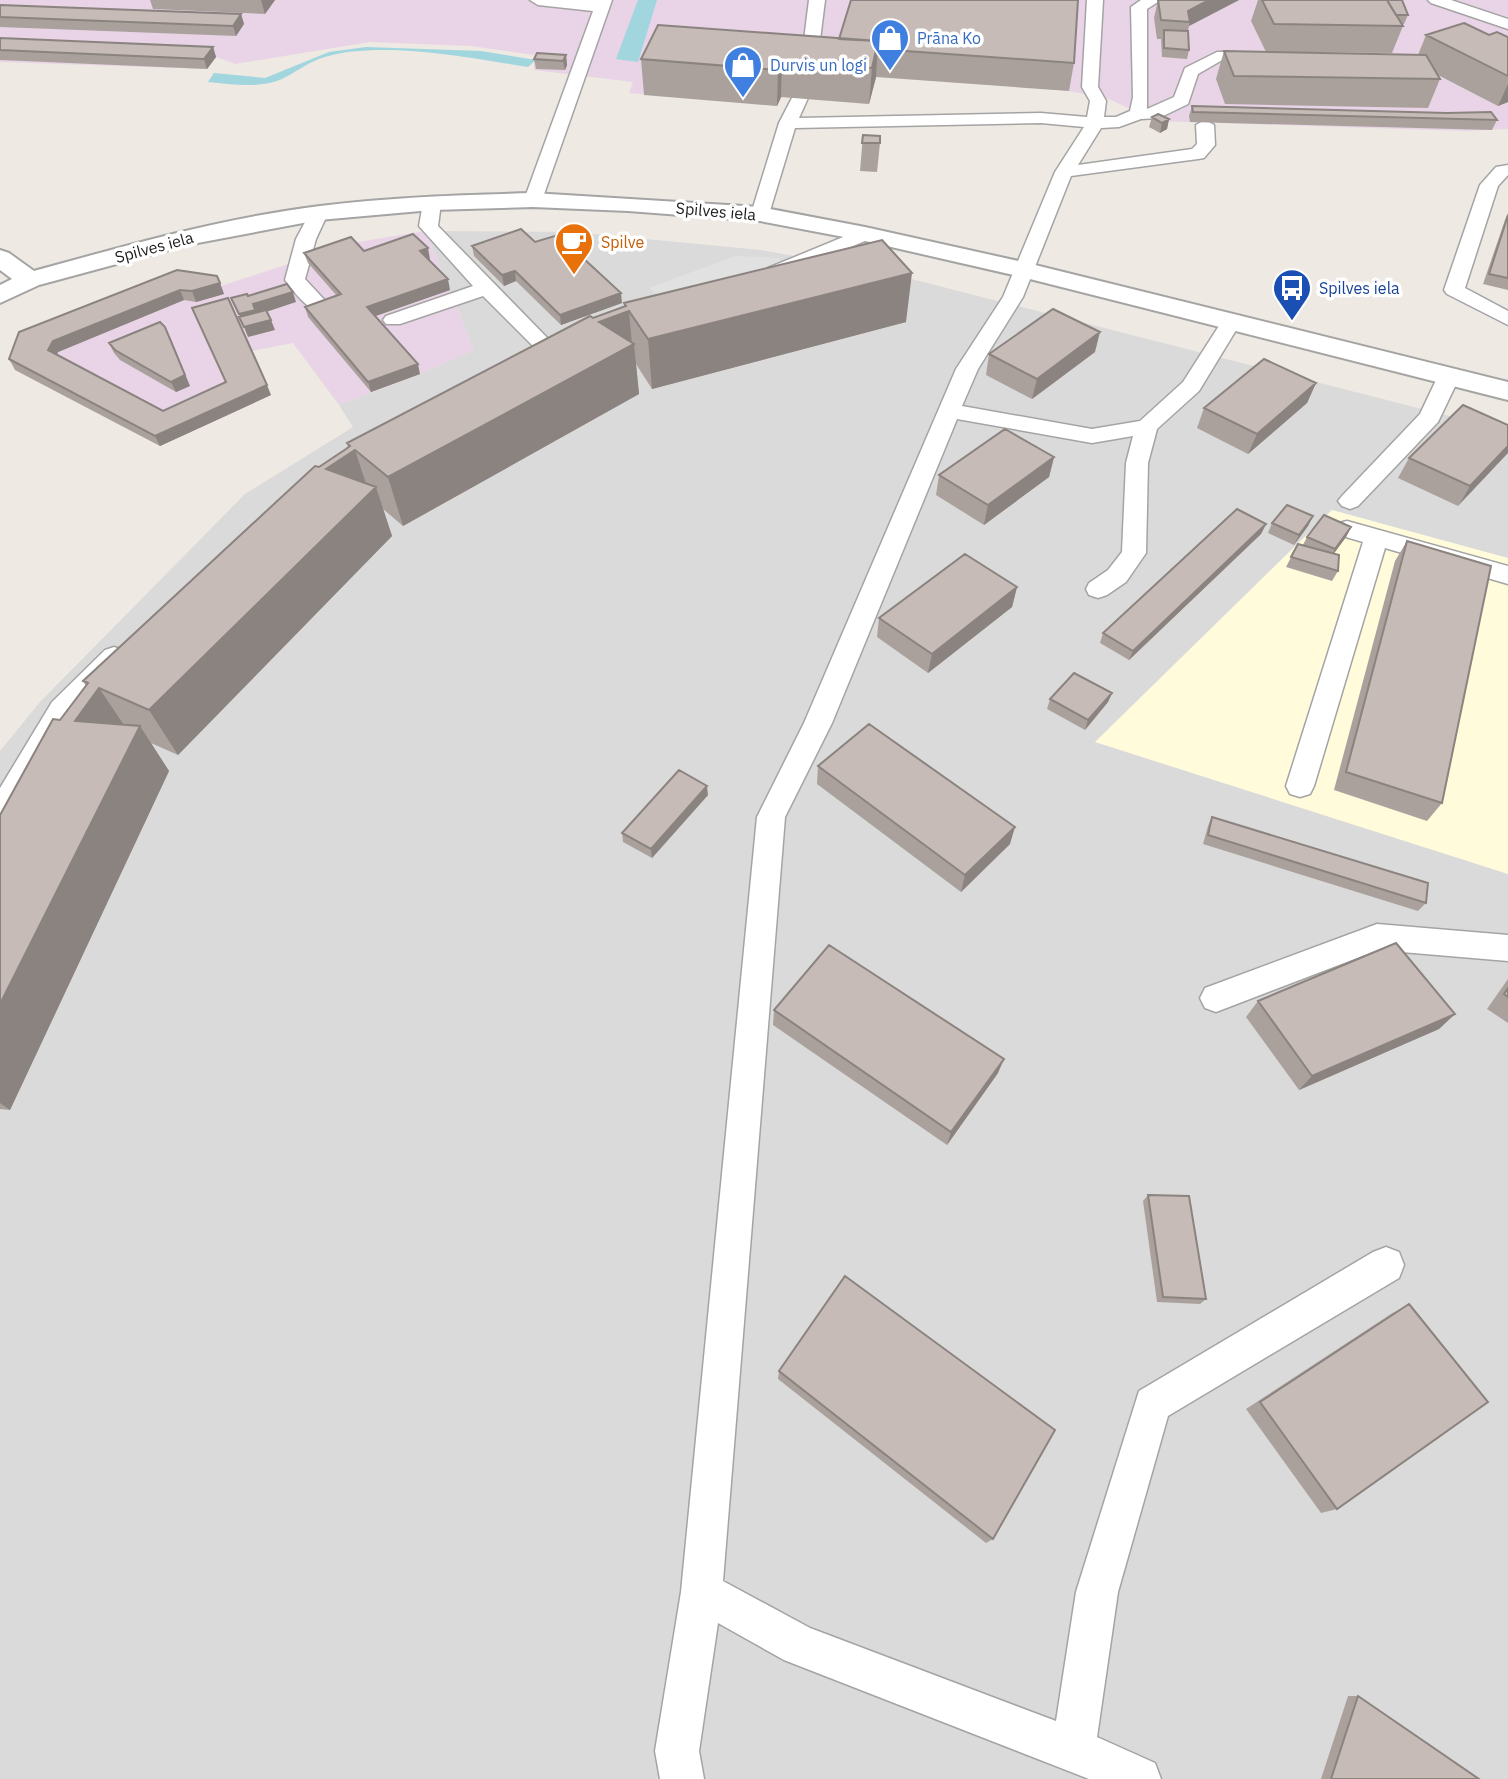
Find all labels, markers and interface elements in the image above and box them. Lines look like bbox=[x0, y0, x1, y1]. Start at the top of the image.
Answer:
shop icon: Prāna Ko bbox=[869, 17, 911, 72]
place label: Prāna Ko bbox=[917, 28, 981, 48]
shop icon: Durvis un logi bbox=[722, 44, 764, 99]
place label: Durvis un logi bbox=[770, 55, 867, 75]
street label: Spilves iela bbox=[675, 198, 757, 225]
cafe icon: Spilve bbox=[553, 221, 595, 276]
street label: Spilves iela bbox=[113, 227, 196, 267]
place label: Spilve bbox=[601, 232, 645, 252]
bus stop icon: Spilves iela bbox=[1271, 267, 1313, 322]
place label: Spilves iela bbox=[1319, 278, 1400, 298]

